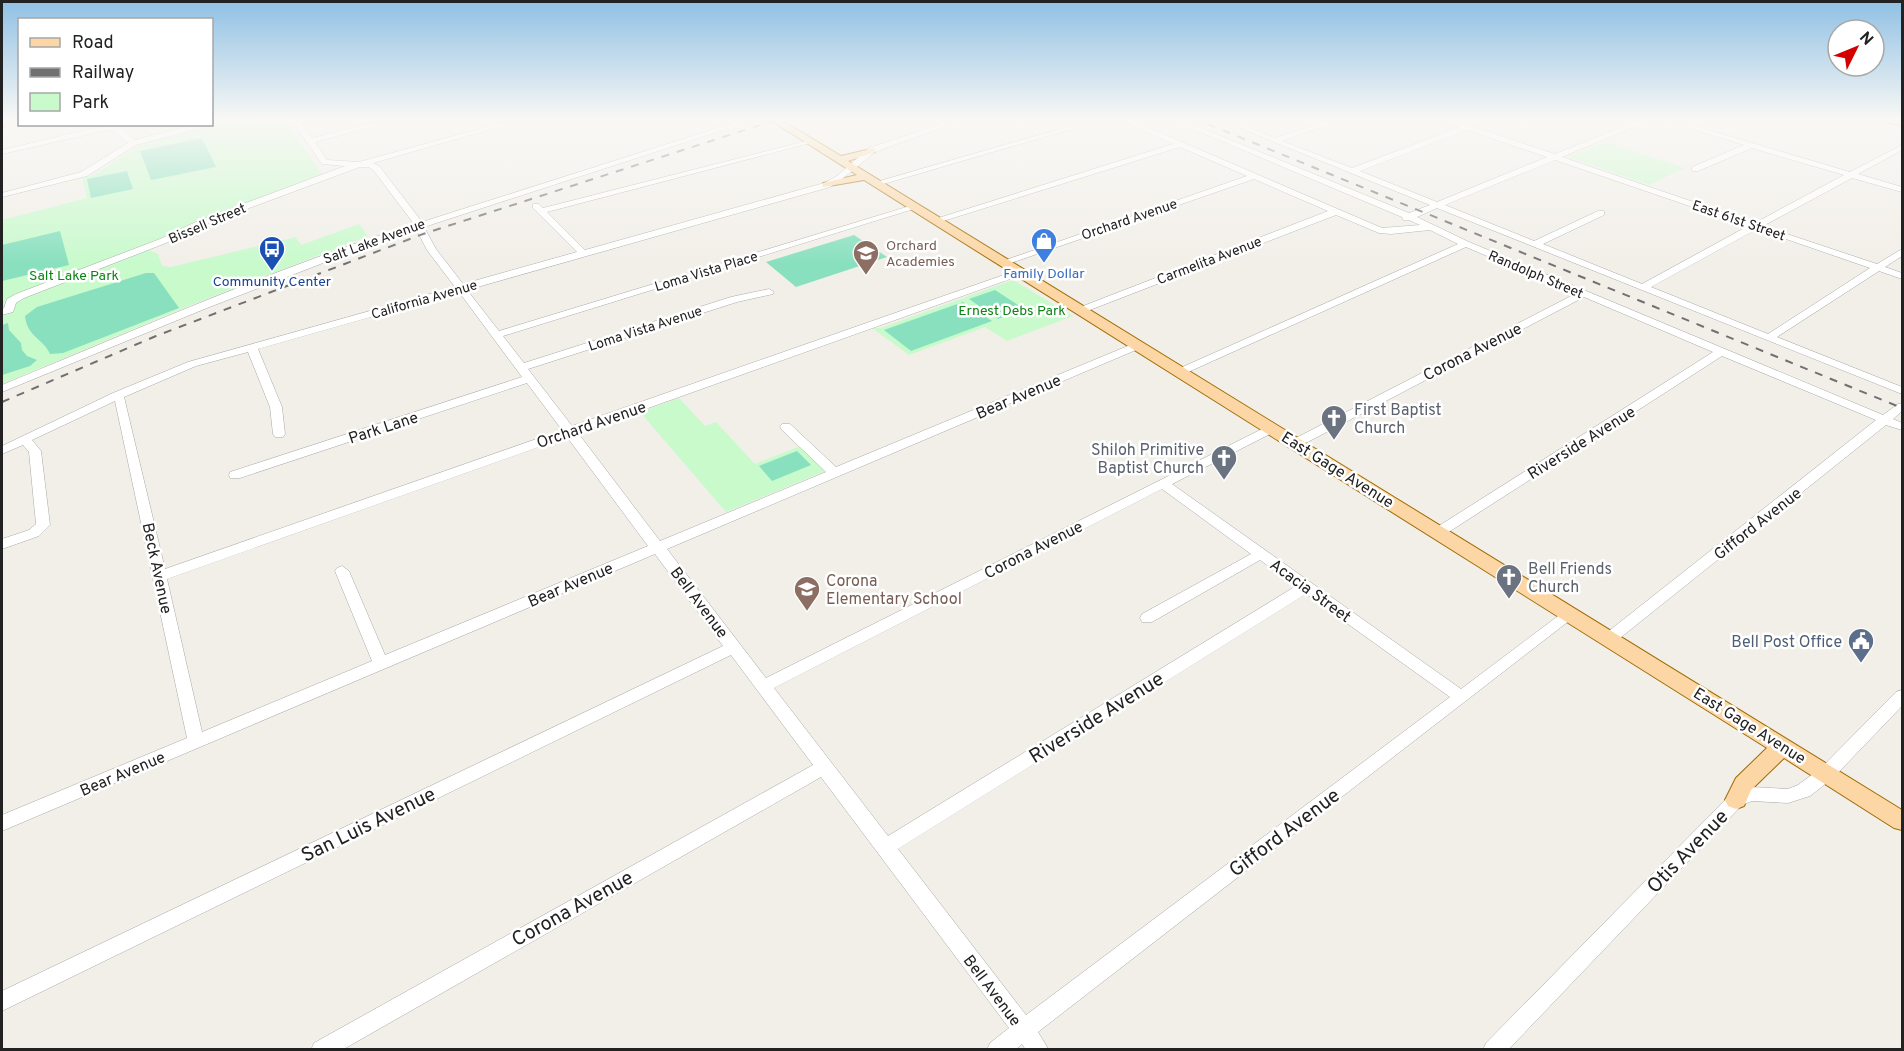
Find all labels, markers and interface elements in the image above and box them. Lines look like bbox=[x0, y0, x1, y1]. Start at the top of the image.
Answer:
legend bbox=[18, 18, 213, 126]
north arrow bbox=[1826, 18, 1886, 78]
text: N bbox=[1854, 28, 1877, 50]
text: Road bbox=[72, 32, 114, 55]
text: Railway bbox=[72, 62, 134, 85]
text: Park bbox=[72, 92, 109, 115]
street label: Orchard Avenue bbox=[1079, 196, 1180, 245]
street label: East 61st Street bbox=[1690, 198, 1787, 245]
street label: Bissell Street bbox=[166, 200, 249, 248]
street label: Salt Lake Avenue bbox=[321, 216, 428, 269]
shop icon: Family Dollar bbox=[1029, 226, 1059, 264]
bus stop icon: Community Center bbox=[257, 234, 287, 272]
street label: Carmelita Avenue bbox=[1155, 234, 1264, 289]
school or university icon: Orchard Academies bbox=[851, 238, 881, 276]
place label: Orchard Academies bbox=[886, 238, 955, 271]
street label: Randolph Street bbox=[1485, 248, 1586, 303]
street label: Loma Vista Place bbox=[653, 249, 760, 296]
place label: Family Dollar bbox=[1003, 266, 1085, 283]
park label: Salt Lake Park bbox=[29, 268, 119, 285]
place label: Community Center bbox=[213, 274, 332, 291]
street label: California Avenue bbox=[369, 277, 479, 324]
street label: Loma Vista Avenue bbox=[586, 303, 705, 356]
park label: Ernest Debs Park bbox=[958, 303, 1066, 320]
street label: Corona Avenue bbox=[1420, 319, 1526, 386]
street label: Bear Avenue bbox=[973, 371, 1064, 425]
street label: Orchard Avenue bbox=[534, 398, 649, 454]
place label: First Baptist Church bbox=[1354, 401, 1442, 439]
church icon: First Baptist Church bbox=[1319, 403, 1349, 441]
street label: Riverside Avenue bbox=[1524, 403, 1640, 485]
street label: Park Lane bbox=[346, 408, 421, 450]
street label: East Gage Avenue bbox=[1277, 428, 1397, 513]
place label: Shiloh Primitive Baptist Church bbox=[1091, 441, 1204, 479]
church icon: Shiloh Primitive Baptist Church bbox=[1209, 443, 1239, 481]
street label: Gifford Avenue bbox=[1710, 484, 1806, 565]
street label: Corona Avenue bbox=[981, 517, 1087, 584]
street label: Beck Avenue bbox=[137, 521, 175, 616]
street label: Acacia Street bbox=[1265, 555, 1354, 628]
street label: Bear Avenue bbox=[525, 559, 616, 613]
place label: Bell Friends Church bbox=[1528, 560, 1612, 598]
church icon: Bell Friends Church bbox=[1494, 562, 1524, 600]
street label: Bell Avenue bbox=[665, 564, 732, 643]
place label: Corona Elementary School bbox=[826, 572, 962, 610]
school or university icon: Corona Elementary School bbox=[792, 574, 822, 612]
public building icon: Bell Post Office bbox=[1846, 626, 1876, 664]
place label: Bell Post Office bbox=[1731, 633, 1842, 653]
street label: Riverside Avenue bbox=[1025, 667, 1169, 771]
street label: East Gage Avenue bbox=[1689, 684, 1809, 769]
street label: Bear Avenue bbox=[77, 748, 168, 802]
street label: San Luis Avenue bbox=[297, 782, 440, 870]
street label: Gifford Avenue bbox=[1224, 783, 1346, 884]
street label: Otis Avenue bbox=[1642, 805, 1735, 900]
street label: Corona Avenue bbox=[508, 866, 638, 954]
street label: Bell Avenue bbox=[958, 952, 1025, 1031]

